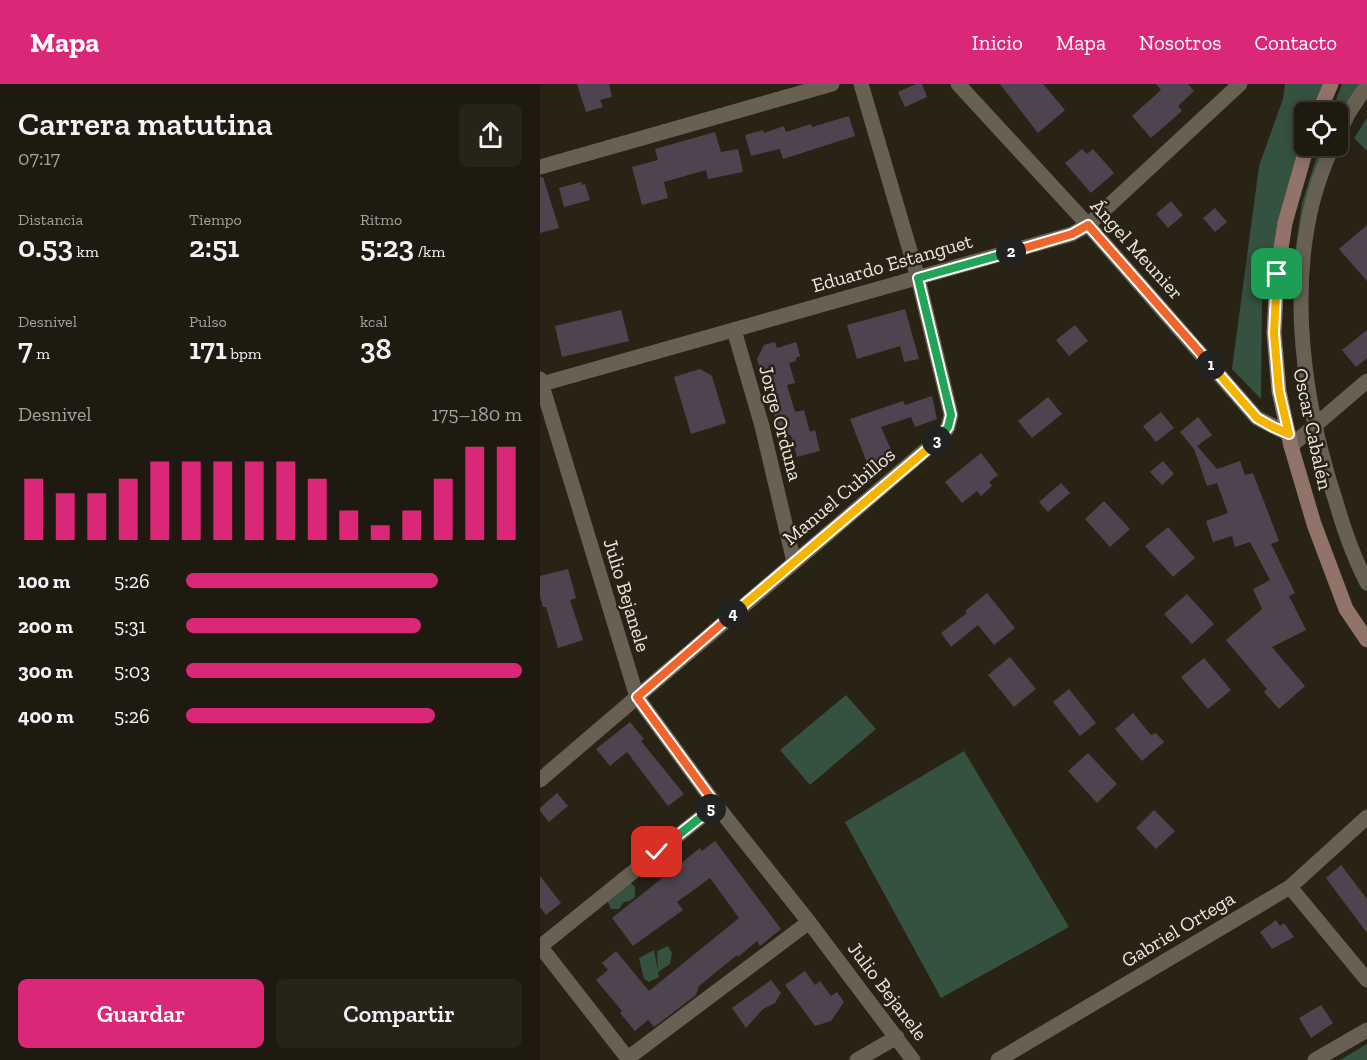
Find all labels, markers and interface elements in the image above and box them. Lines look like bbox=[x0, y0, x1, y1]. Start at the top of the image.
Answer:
text: Mapa bbox=[30, 26, 99, 59]
text: Inicio bbox=[972, 30, 1023, 55]
text: Mapa bbox=[1056, 30, 1106, 55]
text: Nosotros bbox=[1139, 30, 1221, 55]
text: Contacto bbox=[1254, 30, 1337, 55]
map controls bbox=[1294, 102, 1348, 156]
button: locate bbox=[1294, 102, 1348, 156]
text: Carrera matutina bbox=[18, 104, 273, 143]
button: share bbox=[459, 104, 522, 167]
text: 07:17 bbox=[18, 146, 60, 170]
street label: Ángel Meunier bbox=[1085, 194, 1189, 304]
text: Distancia bbox=[18, 210, 83, 229]
text: Tiempo bbox=[189, 210, 242, 229]
text: Ritmo bbox=[360, 210, 402, 229]
street label: Eduardo Estanguet bbox=[809, 228, 976, 297]
text: 0.53 bbox=[18, 229, 73, 265]
text: 2:51 bbox=[189, 229, 240, 265]
text: 5:23 bbox=[360, 229, 414, 265]
pin: 2 bbox=[996, 237, 1026, 267]
text: km bbox=[73, 242, 99, 261]
text: /km bbox=[414, 242, 445, 261]
text: 2 bbox=[1007, 242, 1015, 261]
pin bbox=[1251, 248, 1302, 299]
icon: arrive bbox=[1260, 257, 1293, 290]
text: Desnivel bbox=[18, 312, 77, 331]
text: Pulso bbox=[189, 312, 227, 331]
text: kcal bbox=[360, 312, 387, 331]
text: 7 bbox=[18, 331, 33, 367]
text: 171 bbox=[189, 331, 227, 367]
text: 38 bbox=[360, 331, 392, 367]
text: m bbox=[33, 344, 50, 363]
text: bpm bbox=[227, 344, 262, 363]
pin: 1 bbox=[1196, 350, 1226, 380]
text: 1 bbox=[1208, 355, 1214, 374]
street label: Jorge Orduna bbox=[754, 363, 808, 484]
street label: Oscar Cabalén bbox=[1288, 366, 1338, 493]
text: Desnivel bbox=[18, 402, 92, 426]
text: 175–180 m bbox=[431, 402, 522, 426]
pin: 3 bbox=[922, 426, 952, 456]
text: 3 bbox=[933, 431, 941, 450]
street label: Manuel Cubillos bbox=[778, 442, 900, 550]
street label: Julio Bejanele bbox=[598, 535, 656, 655]
text: 100 m bbox=[18, 569, 70, 593]
text: 5:26 bbox=[114, 569, 150, 593]
pin: 4 bbox=[718, 599, 748, 629]
text: 4 bbox=[728, 604, 738, 623]
text: 200 m bbox=[18, 614, 73, 638]
text: 5:31 bbox=[114, 614, 146, 638]
text: 300 m bbox=[18, 659, 73, 683]
text: 5:03 bbox=[114, 659, 150, 683]
text: 400 m bbox=[18, 704, 74, 728]
text: 5:26 bbox=[114, 704, 150, 728]
pin: 5 bbox=[696, 794, 726, 824]
text: 5 bbox=[707, 799, 715, 818]
pin bbox=[631, 826, 682, 877]
icon: check bbox=[640, 835, 673, 868]
street label: Gabriel Ortega bbox=[1117, 886, 1239, 972]
street label: Julio Bejanele bbox=[843, 937, 933, 1045]
button: Guardar bbox=[18, 979, 264, 1048]
button: Compartir bbox=[276, 979, 522, 1048]

